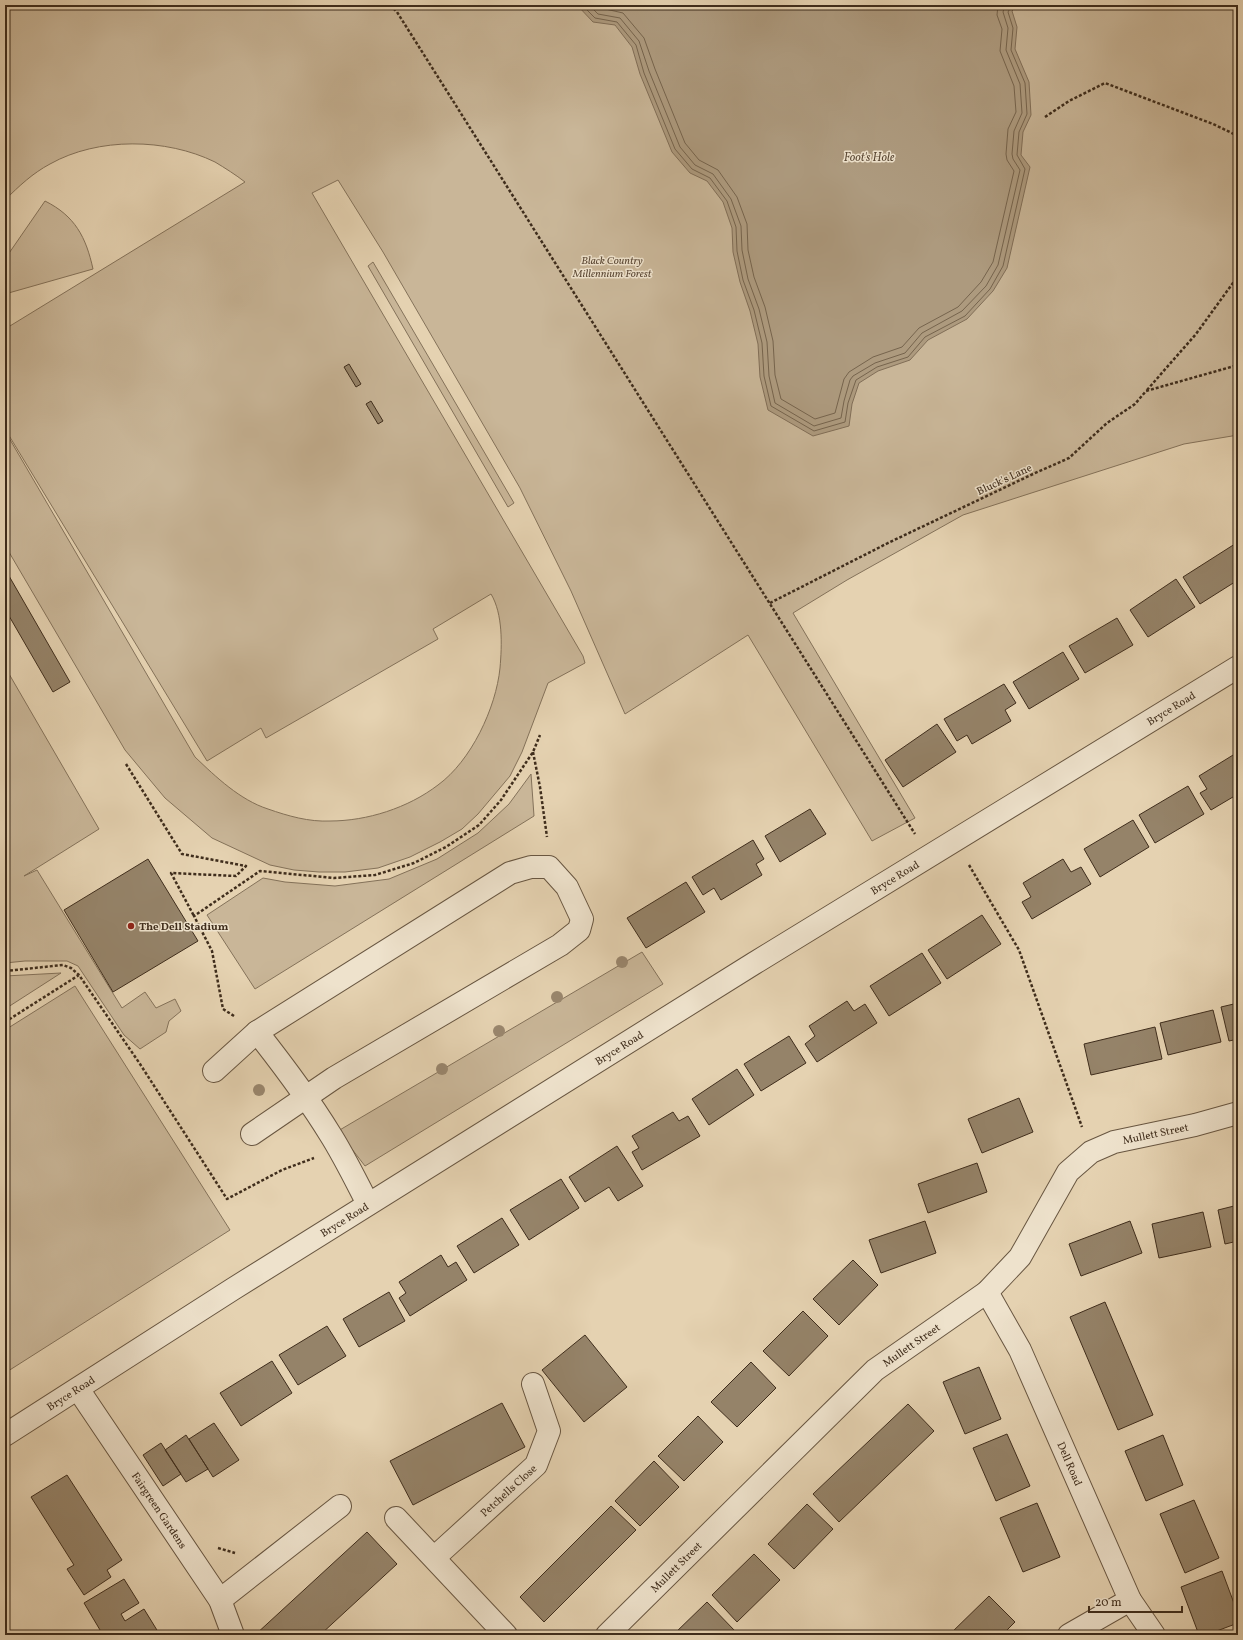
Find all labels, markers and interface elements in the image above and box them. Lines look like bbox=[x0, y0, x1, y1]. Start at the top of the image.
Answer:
water label: Foot's Hole bbox=[844, 150, 895, 166]
park label: Black Country Millennium Forest bbox=[572, 254, 652, 282]
street label: Bluck's Lane bbox=[975, 461, 1035, 500]
street label: Bryce Road bbox=[1145, 689, 1199, 730]
street label: Bryce Road bbox=[868, 858, 923, 899]
place label: The Dell Stadium bbox=[139, 920, 229, 935]
marker: The Dell Stadium bbox=[126, 921, 136, 931]
street label: Bryce Road bbox=[593, 1028, 647, 1070]
street label: Mullett Street bbox=[1122, 1121, 1190, 1149]
street label: Bryce Road bbox=[318, 1200, 372, 1242]
street label: Mullett Street bbox=[880, 1321, 944, 1371]
street label: Bryce Road bbox=[44, 1373, 99, 1415]
street label: Dell Road bbox=[1052, 1440, 1085, 1489]
street label: Petchells Close bbox=[478, 1462, 541, 1521]
street label: Fairgreen Gardens bbox=[127, 1470, 190, 1552]
street label: Mullett Street bbox=[648, 1539, 706, 1597]
scale bar bbox=[1089, 1588, 1182, 1614]
text: 20 m bbox=[1095, 1595, 1122, 1611]

